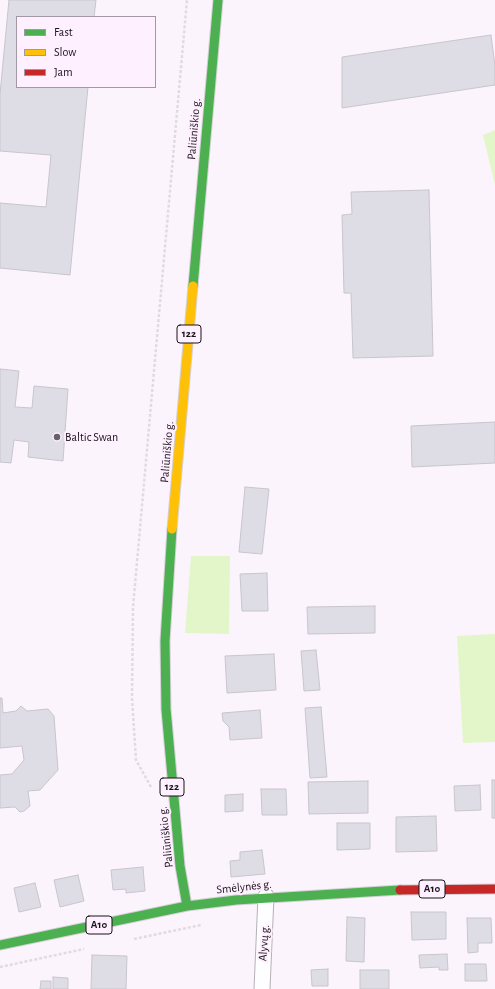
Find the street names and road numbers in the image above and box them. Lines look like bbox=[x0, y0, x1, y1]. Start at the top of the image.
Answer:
street label: Paliūniškio g. bbox=[184, 98, 204, 160]
road number: 122 bbox=[177, 325, 201, 343]
street label: Paliūniškio g. bbox=[157, 421, 177, 483]
road number: 122 bbox=[160, 778, 184, 796]
street label: Paliūniškio g. bbox=[156, 806, 176, 868]
street label: Smėlynės g. bbox=[216, 877, 272, 897]
road number: A10 bbox=[419, 880, 445, 898]
road number: A10 bbox=[86, 916, 112, 934]
street label: Alyvų g. bbox=[256, 924, 272, 962]

